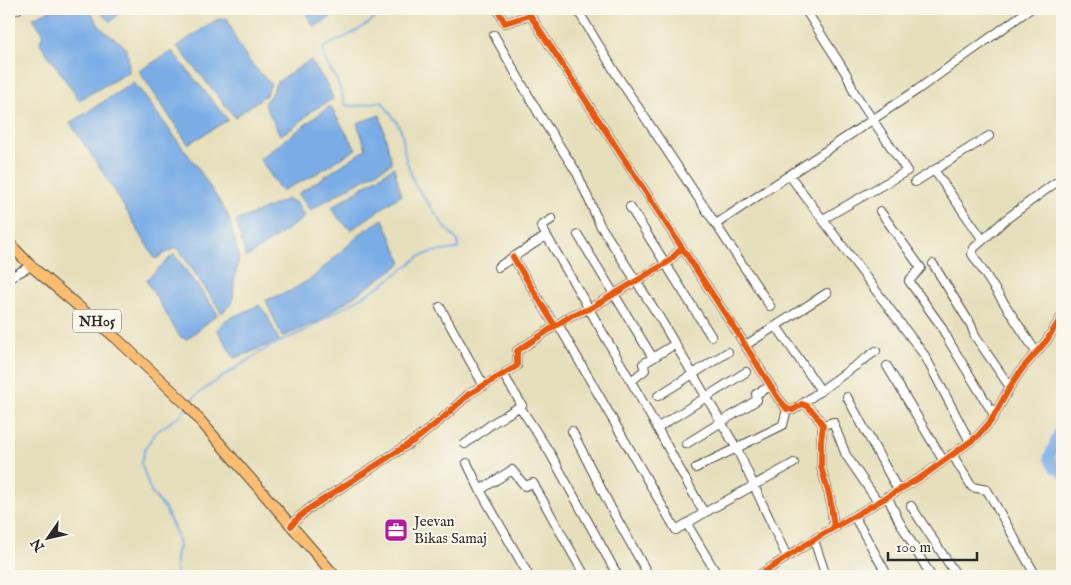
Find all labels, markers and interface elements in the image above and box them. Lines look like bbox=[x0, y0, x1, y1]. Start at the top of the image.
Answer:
road number: NH05 bbox=[73, 310, 121, 332]
north arrow bbox=[22, 512, 72, 562]
place label: Jeevan Bikas Samaj bbox=[412, 512, 487, 548]
office icon: Jeevan Bikas Samaj bbox=[383, 517, 409, 543]
scale bar bbox=[888, 530, 977, 562]
text: N bbox=[27, 535, 49, 556]
text: 100 m bbox=[896, 538, 932, 557]

